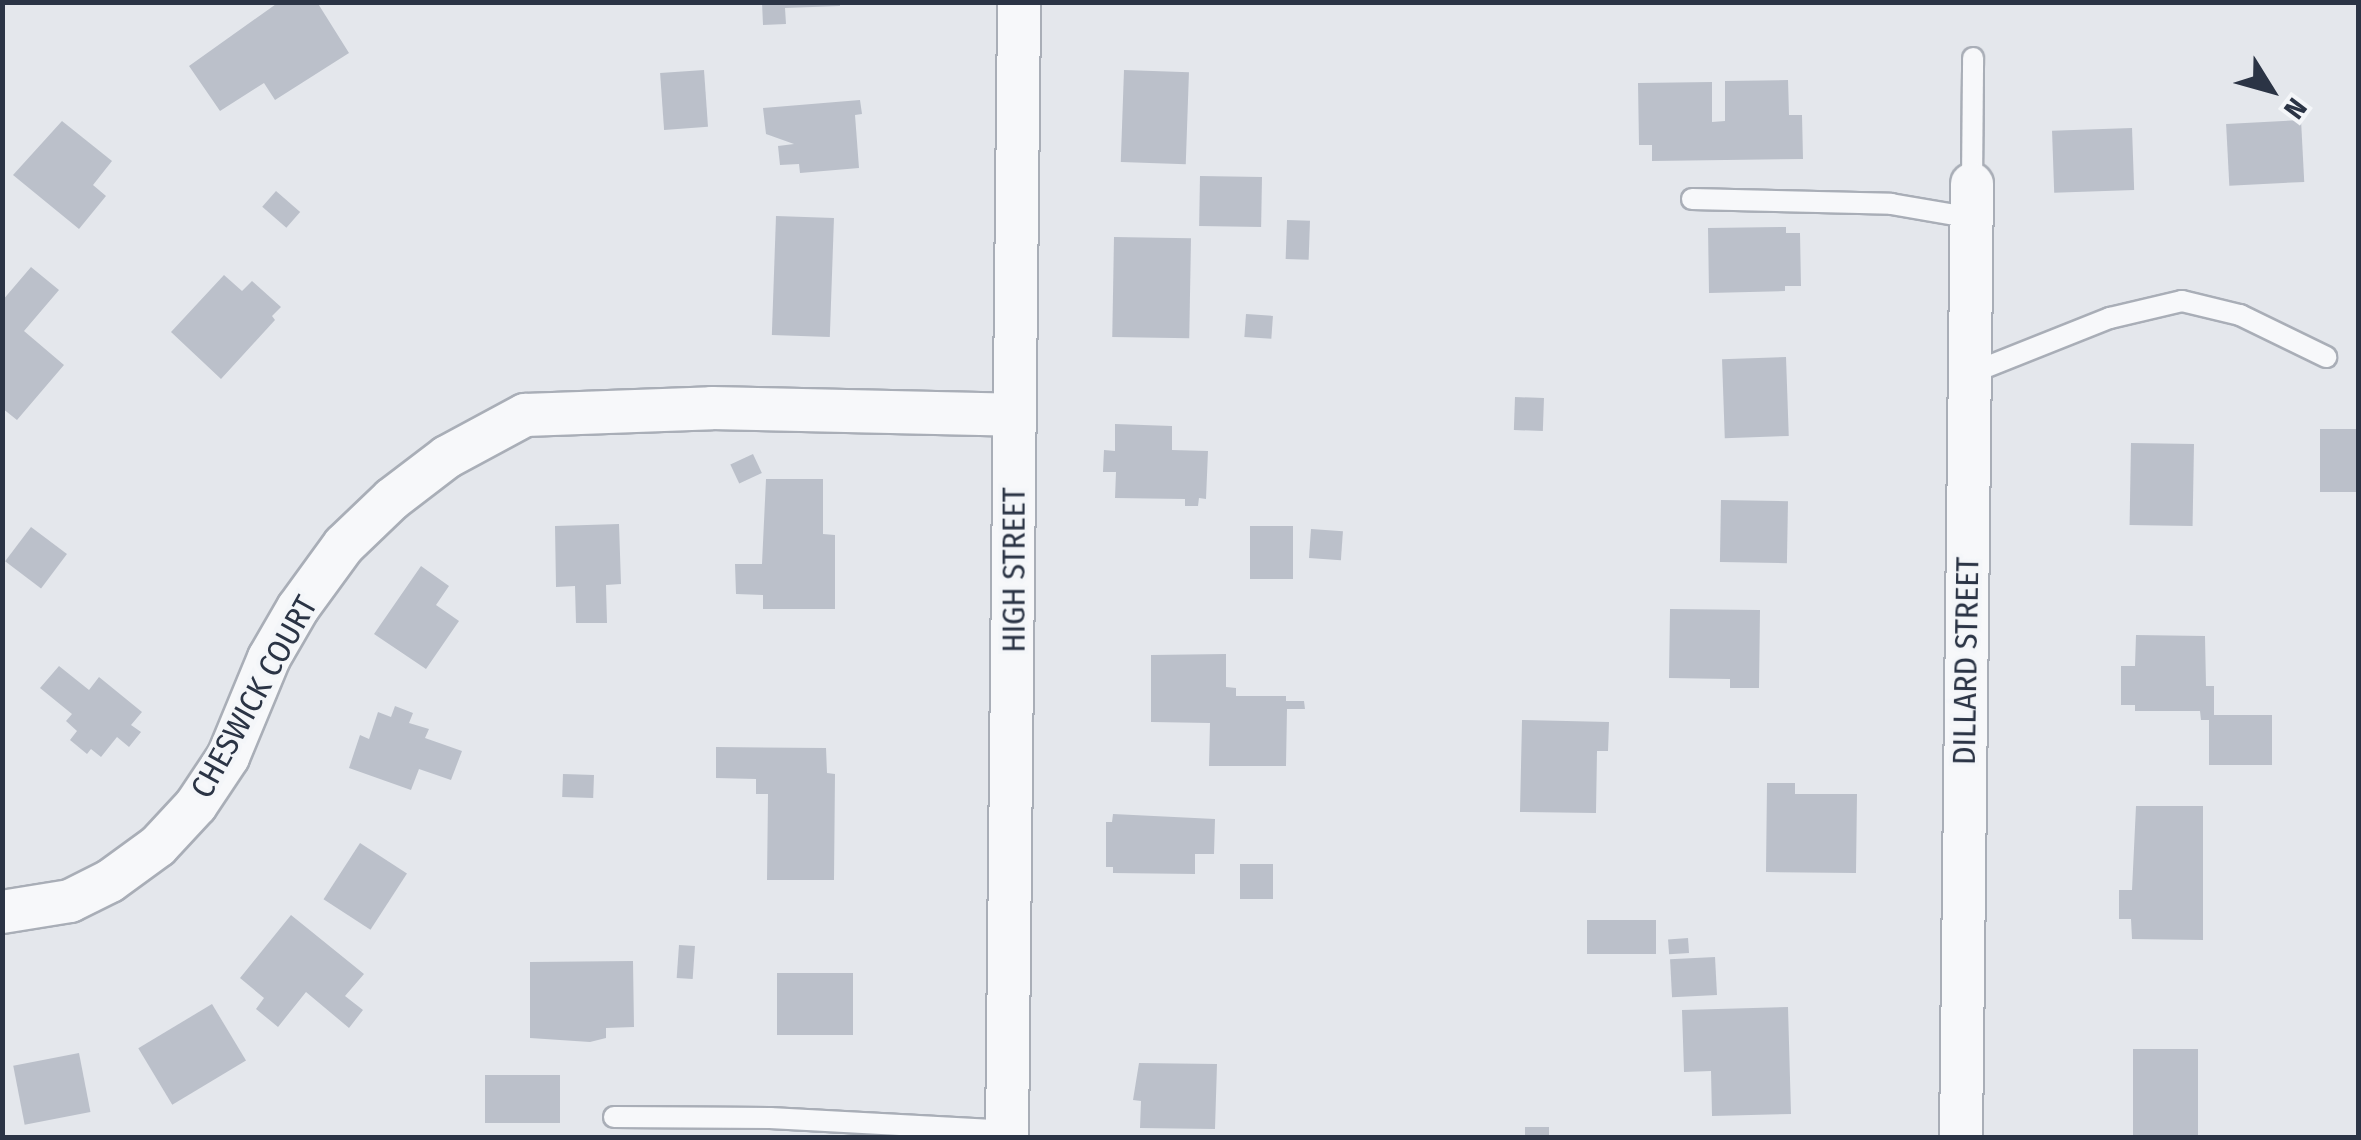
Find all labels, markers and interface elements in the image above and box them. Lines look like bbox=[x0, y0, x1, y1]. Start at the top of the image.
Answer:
north arrow bbox=[2221, 40, 2321, 140]
text: N bbox=[2277, 92, 2314, 125]
street label: HIGH STREET bbox=[995, 487, 1033, 653]
street label: DILLARD STREET bbox=[1945, 557, 1987, 765]
street label: CHESWICK COURT bbox=[183, 589, 325, 805]

